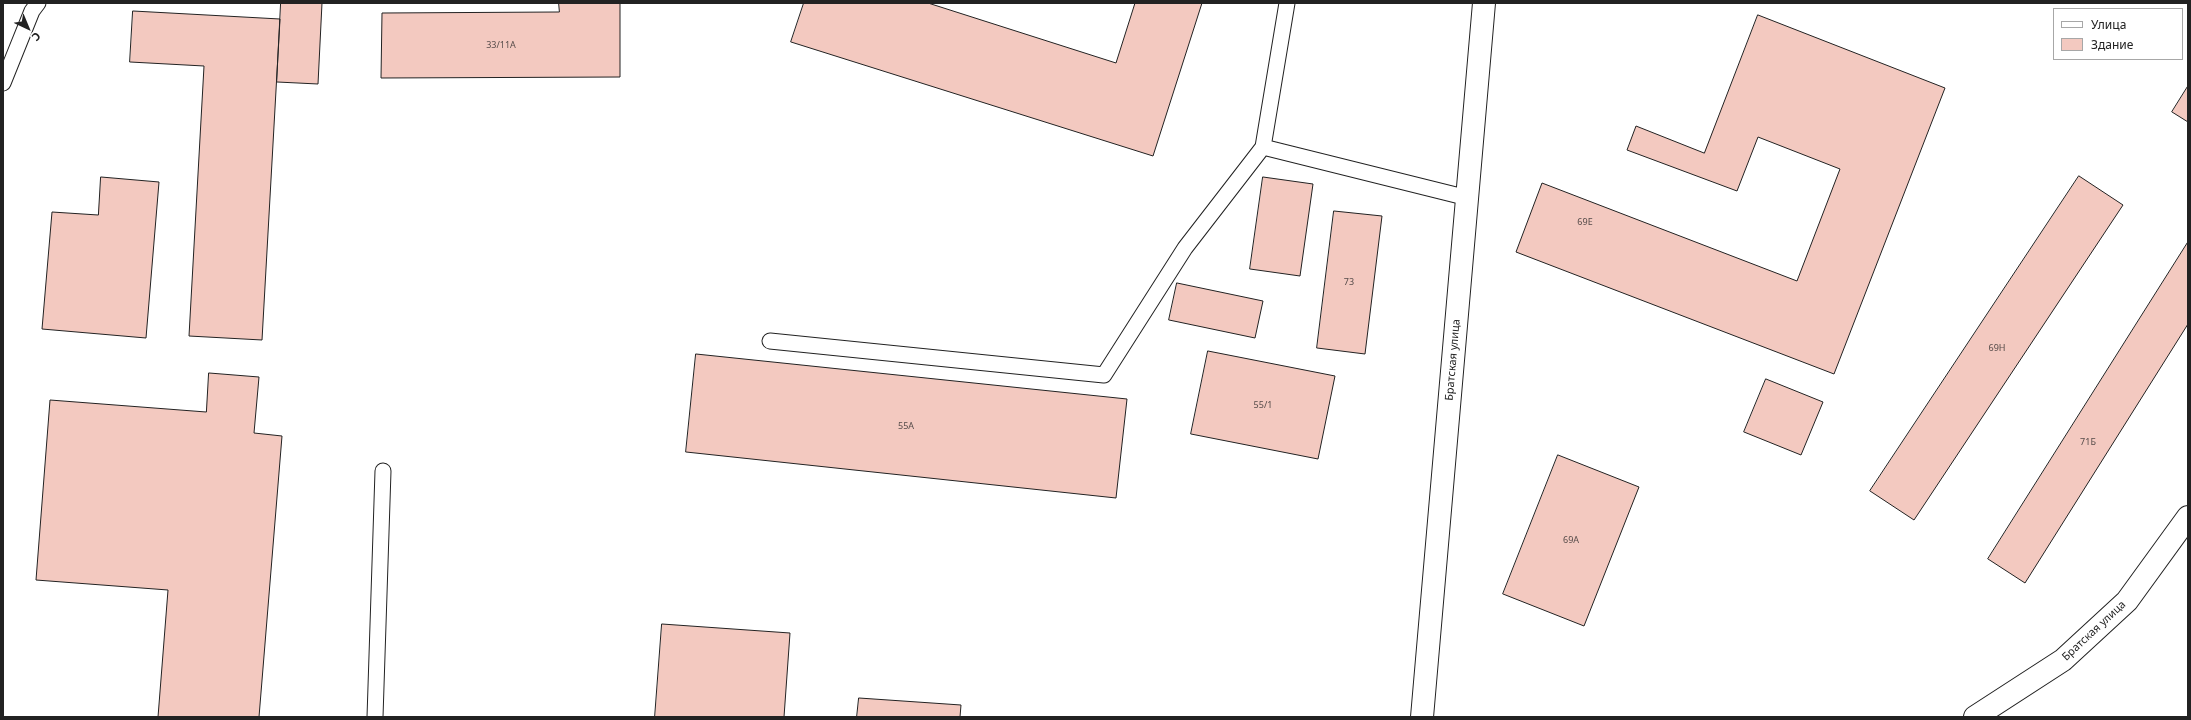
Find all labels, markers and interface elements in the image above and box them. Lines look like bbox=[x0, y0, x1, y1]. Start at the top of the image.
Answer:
north arrow bbox=[8, 8, 48, 48]
legend bbox=[2053, 8, 2183, 60]
text: Улица bbox=[2091, 16, 2126, 33]
text: С bbox=[29, 29, 44, 45]
text: Здание bbox=[2091, 36, 2133, 53]
house number: 33/11А bbox=[486, 40, 516, 50]
house number: 69Е bbox=[1577, 217, 1593, 227]
house number: 73 bbox=[1344, 277, 1354, 287]
street label: Братская улица bbox=[1443, 319, 1463, 401]
house number: 69Н bbox=[1989, 343, 2005, 353]
house number: 55/1 bbox=[1254, 400, 1272, 410]
house number: 55А bbox=[898, 421, 914, 431]
house number: 71Б bbox=[2080, 437, 2096, 447]
house number: 69А bbox=[1563, 535, 1579, 545]
street label: Братская улица bbox=[2060, 598, 2128, 664]

